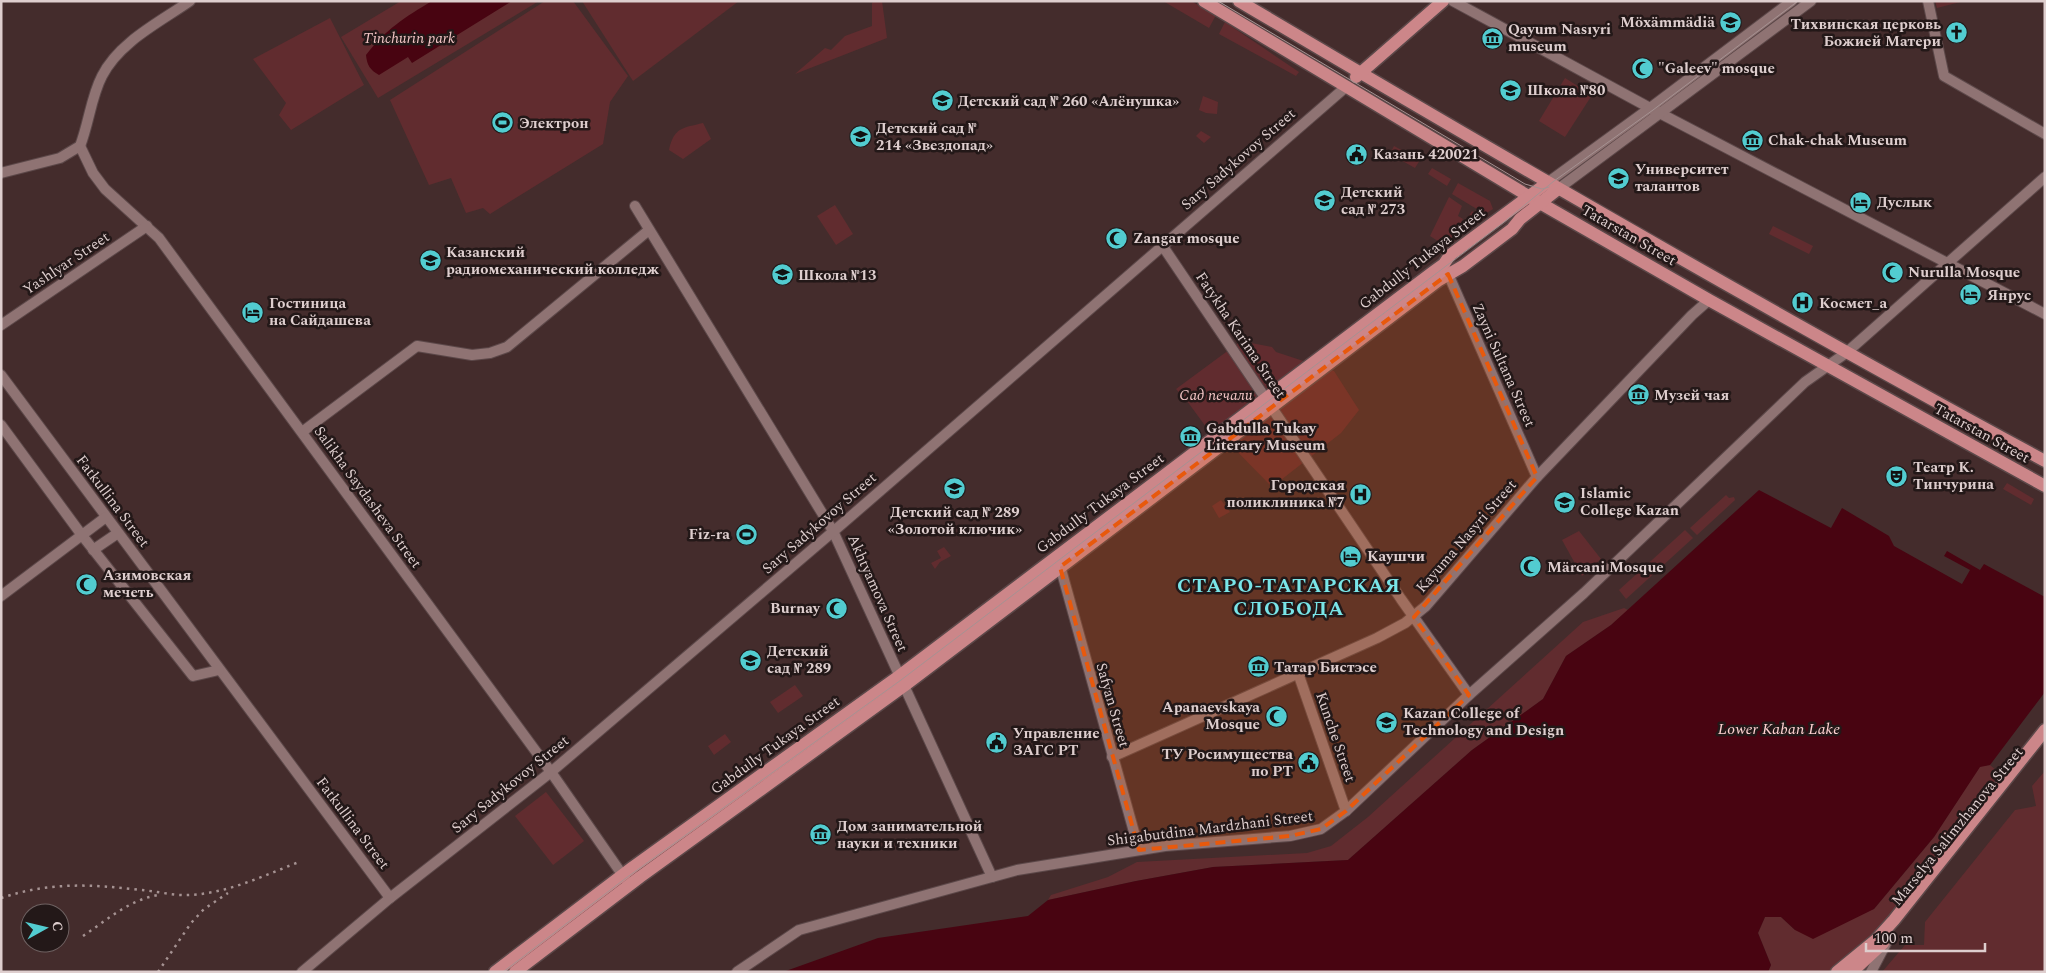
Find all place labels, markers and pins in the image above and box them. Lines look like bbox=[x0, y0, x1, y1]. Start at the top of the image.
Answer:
school or university icon: Möxämmädiä bbox=[1719, 10, 1743, 34]
place label: Möxämmädiä bbox=[1620, 11, 1715, 34]
place label: Тихвинская церковь Божией Матери bbox=[1790, 13, 1941, 53]
place label: Qayum Nasıyri museum bbox=[1508, 18, 1611, 58]
church icon: Тихвинская церковь Божией Матери bbox=[1945, 21, 1969, 45]
museum icon: Qayum Nasıyri museum bbox=[1480, 26, 1504, 50]
mosque icon: "Galeev" mosque bbox=[1630, 56, 1654, 80]
place label: "Galeev" mosque bbox=[1658, 57, 1775, 80]
school or university icon: Школа №80 bbox=[1499, 78, 1523, 102]
place label: Школа №80 bbox=[1527, 79, 1605, 102]
school or university icon: Детский сад № 260 «Алёнушка» bbox=[930, 89, 954, 113]
place label: Детский сад № 260 «Алёнушка» bbox=[958, 90, 1179, 113]
sports icon: Электрон bbox=[491, 111, 515, 135]
place label: Электрон bbox=[519, 112, 589, 135]
place label: Детский сад № 214 «Звездопад» bbox=[876, 117, 993, 157]
school or university icon: Детский сад № 214 «Звездопад» bbox=[848, 125, 872, 149]
museum icon: Chak-chak Museum bbox=[1740, 128, 1764, 152]
place label: Chak-chak Museum bbox=[1768, 129, 1908, 152]
public building icon: Казань 420021 bbox=[1345, 142, 1369, 166]
place label: Казань 420021 bbox=[1373, 143, 1479, 166]
place label: Университет талантов bbox=[1635, 158, 1729, 198]
school or university icon: Университет талантов bbox=[1607, 166, 1631, 190]
place label: Детский сад № 273 bbox=[1341, 181, 1405, 221]
school or university icon: Детский сад № 273 bbox=[1313, 189, 1337, 213]
hotel icon: Дуслык bbox=[1849, 190, 1873, 214]
place label: Дуслык bbox=[1877, 191, 1932, 214]
mosque icon: Zangar mosque bbox=[1105, 226, 1129, 250]
place label: Zangar mosque bbox=[1133, 227, 1240, 250]
place label: Казанский радиомеханический колледж bbox=[446, 241, 659, 281]
school or university icon: Казанский радиомеханический колледж bbox=[418, 249, 442, 273]
mosque icon: Nurulla Mosque bbox=[1880, 260, 1904, 284]
place label: Nurulla Mosque bbox=[1908, 261, 2020, 284]
school or university icon: Школа №13 bbox=[770, 263, 794, 287]
place label: Школа №13 bbox=[798, 264, 876, 287]
hotel icon: Янрус bbox=[1959, 283, 1983, 307]
place label: Янрус bbox=[1987, 284, 2031, 307]
hospital icon: Космет_а bbox=[1791, 291, 1815, 315]
place label: Гостиница на Сайдашева bbox=[269, 292, 371, 332]
place label: Космет_а bbox=[1819, 292, 1888, 315]
hotel icon: Гостиница на Сайдашева bbox=[241, 300, 265, 324]
museum icon: Музей чая bbox=[1626, 383, 1650, 407]
place label: Музей чая bbox=[1654, 384, 1730, 407]
place label: Gabdulla Tukay Literary Museum bbox=[1206, 417, 1326, 457]
museum icon: Gabdulla Tukay Literary Museum bbox=[1178, 425, 1202, 449]
place label: Театр К. Тинчурина bbox=[1913, 456, 1994, 496]
theatre icon: Театр К. Тинчурина bbox=[1885, 464, 1909, 488]
place label: Городская поликлиника №7 bbox=[1227, 474, 1345, 514]
school or university icon: Детский сад № 289 «Золотой ключик» bbox=[943, 477, 967, 501]
hospital icon: Городская поликлиника №7 bbox=[1349, 482, 1373, 506]
place label: Islamic College Kazan bbox=[1580, 482, 1679, 522]
school or university icon: Islamic College Kazan bbox=[1552, 490, 1576, 514]
place label: Детский сад № 289 «Золотой ключик» bbox=[888, 501, 1022, 541]
sports icon: Fiz-ra bbox=[734, 522, 758, 546]
place label: Fiz-ra bbox=[688, 523, 730, 546]
hotel icon: Каушчи bbox=[1339, 544, 1363, 568]
place label: Каушчи bbox=[1367, 545, 1426, 568]
mosque icon: Märcani Mosque bbox=[1519, 555, 1543, 579]
place label: Märcani Mosque bbox=[1547, 556, 1664, 579]
place label: Азимовская мечеть bbox=[103, 564, 192, 604]
mosque icon: Азимовская мечеть bbox=[75, 572, 99, 596]
mosque icon: Burnay bbox=[824, 596, 848, 620]
place label: Burnay bbox=[770, 597, 821, 620]
place label: Детский сад № 289 bbox=[767, 640, 831, 680]
school or university icon: Детский сад № 289 bbox=[739, 648, 763, 672]
museum icon: Татар Бистэсе bbox=[1246, 655, 1270, 679]
place label: Татар Бистэсе bbox=[1274, 656, 1377, 679]
place label: Apanaevskaya Mosque bbox=[1162, 696, 1260, 736]
place label: Kazan College of Technology and Design bbox=[1403, 702, 1564, 742]
mosque icon: Apanaevskaya Mosque bbox=[1264, 704, 1288, 728]
school or university icon: Kazan College of Technology and Design bbox=[1375, 710, 1399, 734]
place label: Управление ЗАГС РТ bbox=[1013, 722, 1100, 762]
public building icon: Управление ЗАГС РТ bbox=[985, 730, 1009, 754]
place label: ТУ Росимущества по РТ bbox=[1162, 743, 1293, 783]
public building icon: ТУ Росимущества по РТ bbox=[1297, 751, 1321, 775]
place label: Дом занимательной науки и техники bbox=[837, 815, 983, 855]
museum icon: Дом занимательной науки и техники bbox=[809, 823, 833, 847]

